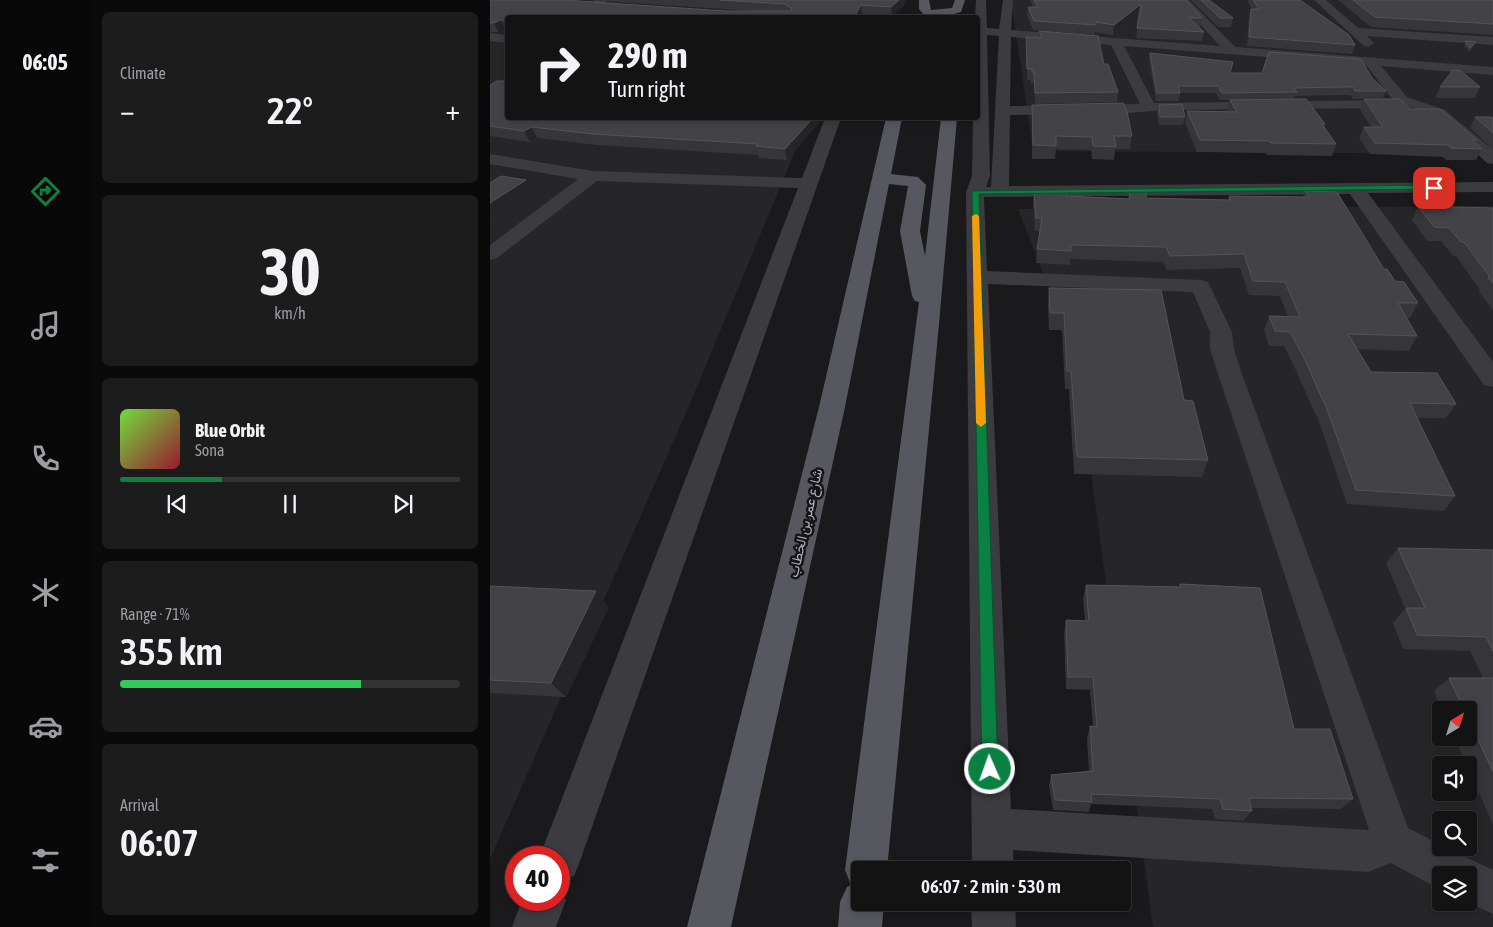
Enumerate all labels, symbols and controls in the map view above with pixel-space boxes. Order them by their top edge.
icon: right [525,35,590,100]
text: 290 m [608,35,687,75]
text: 06:05 [22,49,68,75]
text: Climate [120,64,166,82]
text: Turn right [608,76,685,102]
text: 22° [267,89,313,132]
text: − [120,94,135,126]
text: + [445,94,460,126]
pin [1413,167,1455,209]
icon: directions [28,174,63,209]
icon: arrive [1420,174,1448,202]
text: 30 [259,234,321,309]
text: km/h [274,304,306,322]
icon: music [28,308,63,343]
text: Blue Orbit [195,419,265,441]
icon: phone [28,441,63,476]
text: Sona [195,441,224,459]
street label: شارع عمر بن الخطاب [785,467,828,580]
icon: previous [163,490,191,518]
icon: pause [276,490,304,518]
icon: next [389,490,417,518]
icon: climate [28,575,63,610]
text: Range · 71% [120,605,190,623]
text: 355 km [120,630,223,673]
north arrow [1432,701,1478,746]
map controls [1432,701,1477,911]
icon: car [28,709,63,744]
position arrow [963,742,1015,794]
button: sound [1432,756,1477,801]
text: Arrival [120,796,159,814]
button: search [1432,811,1477,856]
text: 06:07 [120,821,199,864]
icon: filters [28,843,63,878]
speed limit sign: 40 [505,846,570,911]
button: layers [1432,866,1477,911]
text: 06:07 · 2 min · 530 m [921,875,1061,897]

